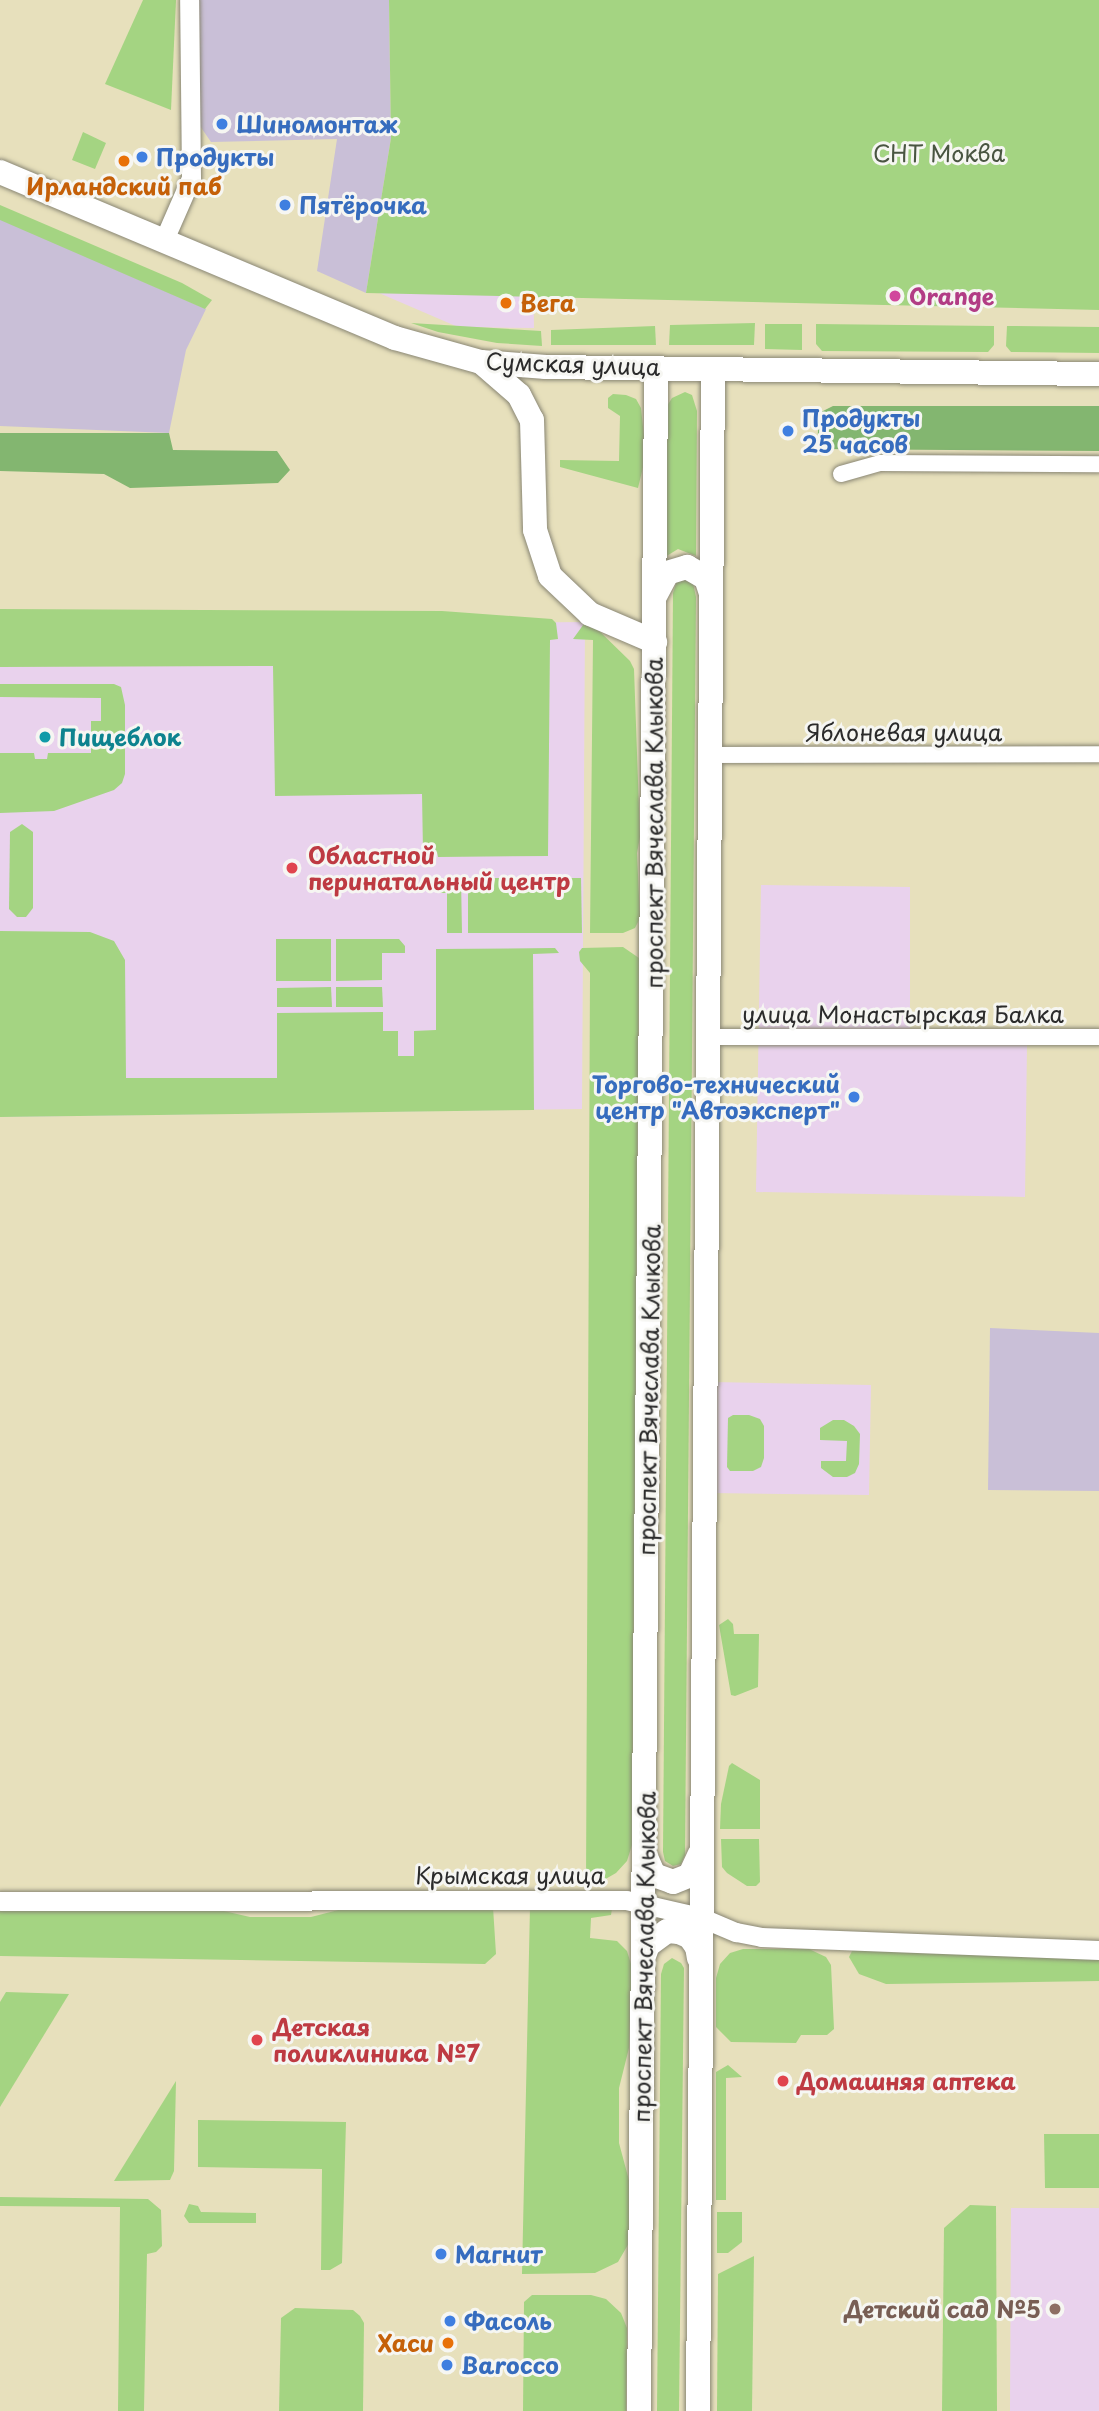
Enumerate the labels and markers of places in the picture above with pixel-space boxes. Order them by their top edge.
place label: Шиномонтаж [236,110,397,138]
marker: Шиномонтаж [214,116,230,132]
place label: Продукты [156,143,274,171]
marker: Продукты [134,149,150,165]
marker: Ирландский паб [116,153,132,169]
place label: Ирландский паб [26,172,222,200]
place label: Пятёрочка [299,191,427,219]
marker: Пятёрочка [277,197,293,213]
place label: Orange [909,282,994,310]
marker: Orange [887,288,903,304]
place label: Вега [520,289,575,317]
marker: Вега [498,295,514,311]
place label: Продукты 25 часов [802,404,920,458]
marker: Продукты 25 часов [780,423,796,439]
place label: Пищеблок [59,723,181,751]
marker: Пищеблок [37,729,53,745]
place label: Областной перинатальный центр [308,841,570,895]
marker: Областной перинатальный центр [282,858,302,878]
place label: Торгово-технический центр "Автоэксперт" [592,1070,840,1124]
marker: Торгово-технический центр "Автоэксперт" [846,1089,862,1105]
place label: Детская поликлиника №7 [273,2013,480,2067]
marker: Детская поликлиника №7 [247,2030,267,2050]
place label: Домашняя аптека [797,2067,1018,2095]
marker: Домашняя аптека [775,2073,791,2089]
place label: Магнит [455,2240,542,2268]
marker: Магнит [433,2246,449,2262]
place label: Детский сад №5 [843,2295,1041,2323]
marker: Детский сад №5 [1047,2301,1063,2317]
place label: Фасоль [464,2307,552,2335]
marker: Фасоль [442,2313,458,2329]
place label: Хаси [378,2329,434,2357]
marker: Хаси [440,2335,456,2351]
place label: Barocco [461,2351,559,2379]
marker: Barocco [439,2357,455,2373]

